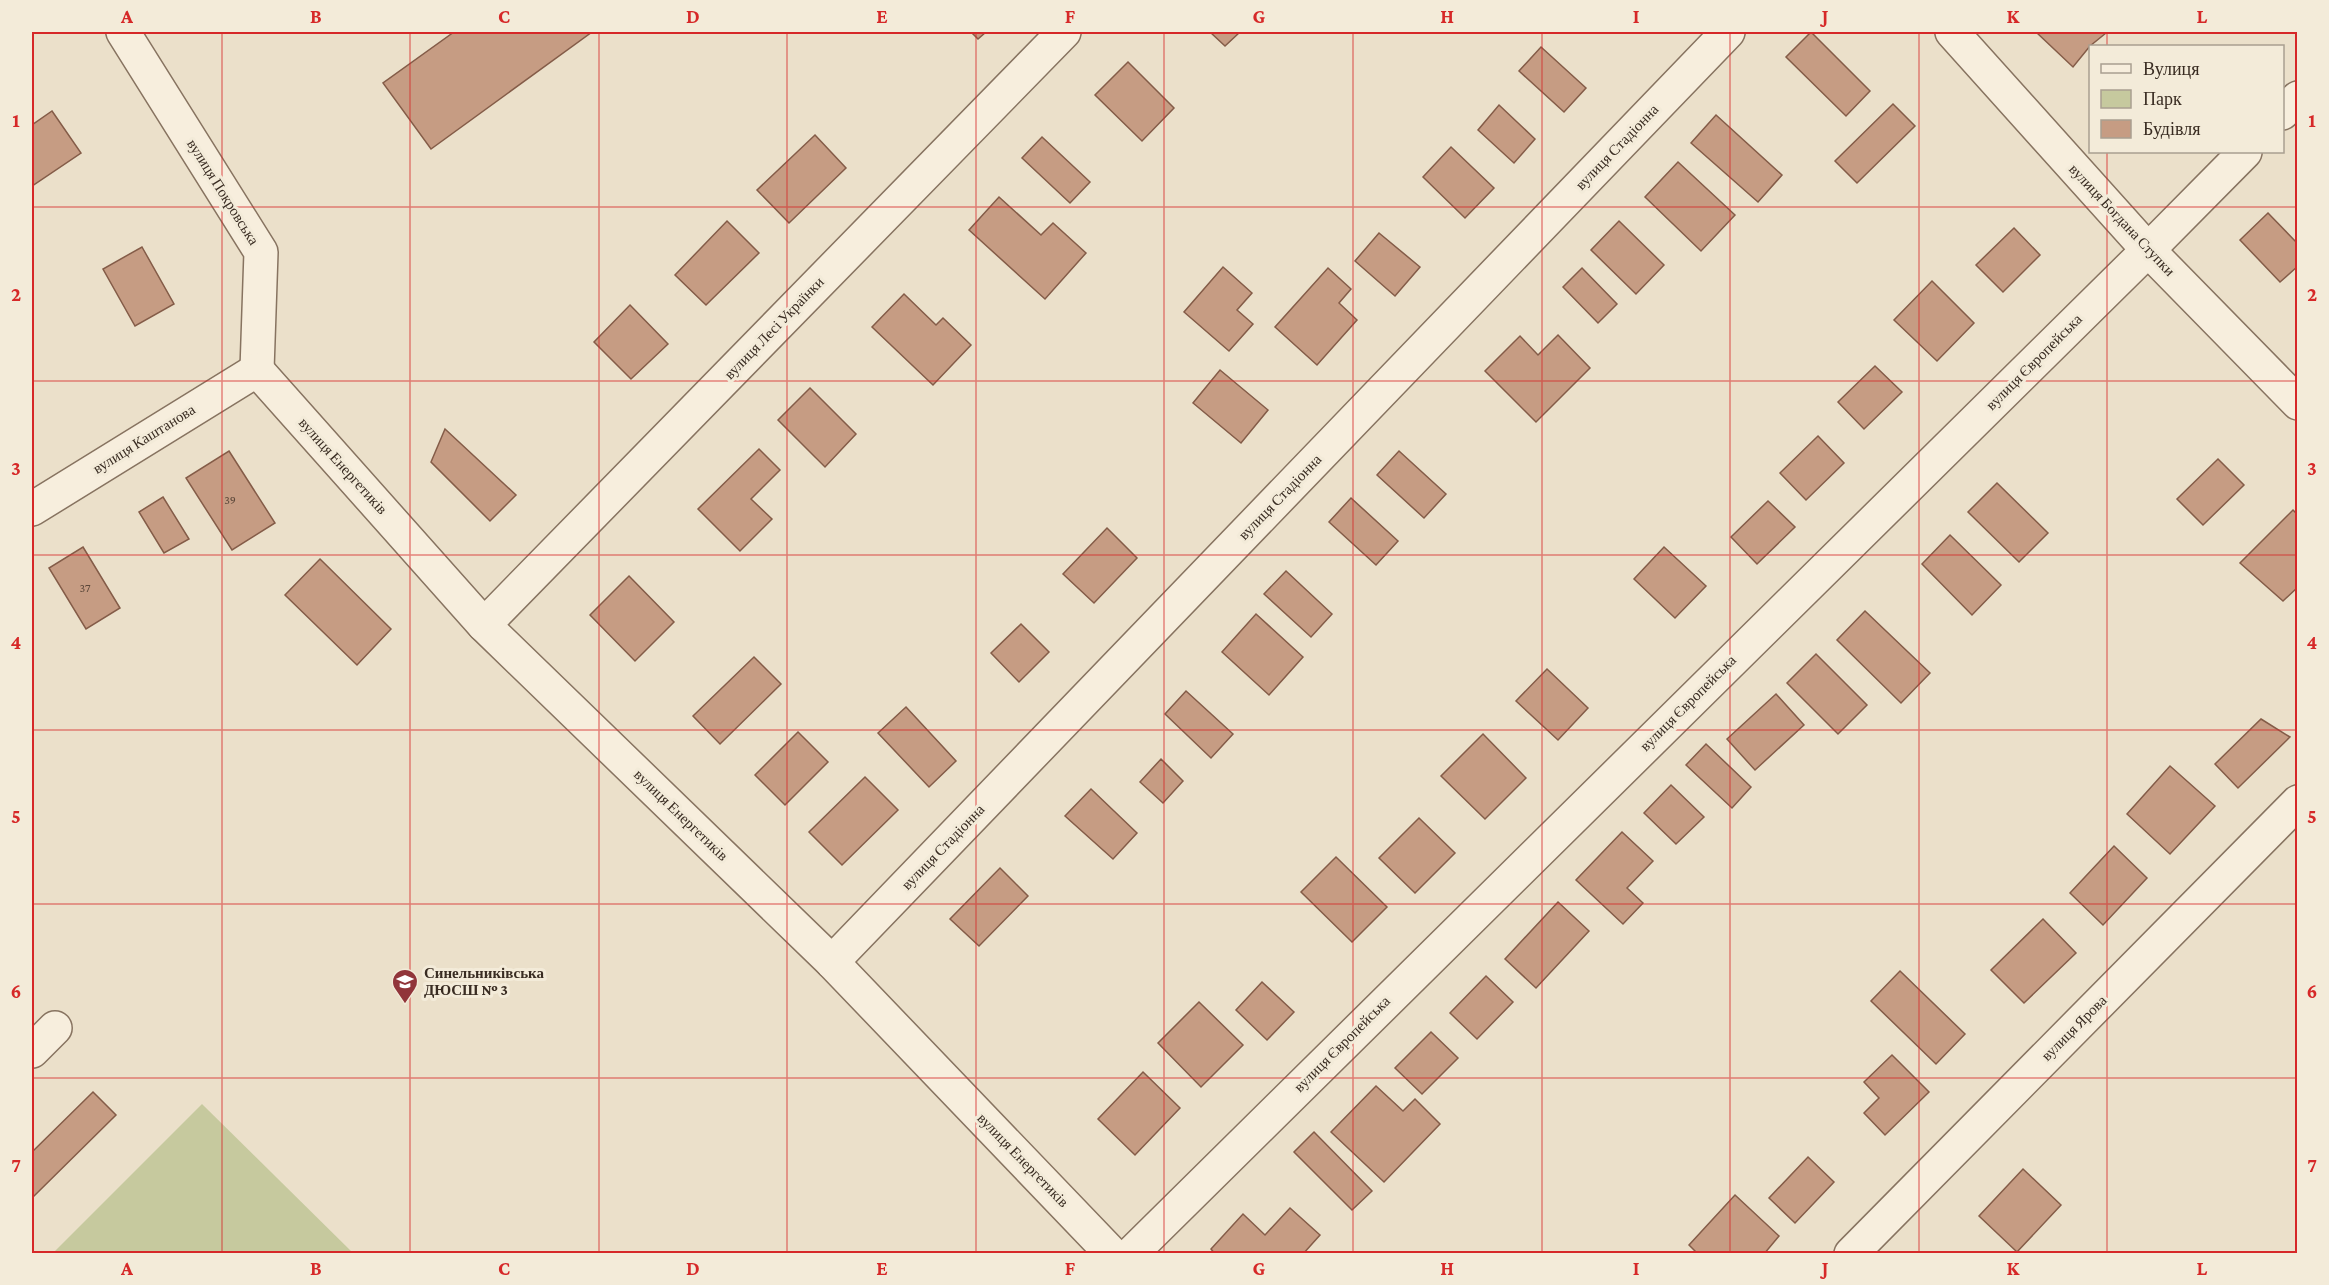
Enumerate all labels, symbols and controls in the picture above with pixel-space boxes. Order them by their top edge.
text: A [120,5,134,27]
text: B [310,5,322,27]
text: C [498,5,510,27]
text: D [686,5,700,27]
text: E [876,5,888,27]
text: F [1065,5,1076,27]
text: G [1253,5,1266,27]
text: H [1440,5,1454,27]
text: I [1633,5,1640,27]
text: J [1820,5,1829,27]
text: K [2007,5,2021,27]
text: L [2197,5,2208,27]
legend [2089,45,2284,153]
text: Вулиця [2143,59,2200,79]
text: Парк [2143,89,2182,109]
street label: вулиця Стадіонна [1572,101,1662,193]
text: 1 [12,109,20,131]
text: 1 [2308,109,2316,131]
text: Будівля [2143,119,2200,139]
street label: вулиця Покровська [184,136,262,248]
street label: вулиця Богдана Ступки [2066,161,2178,279]
street label: вулиця Лесі Українки [721,274,827,382]
text: 2 [11,283,21,305]
text: 2 [2307,283,2317,305]
street label: вулиця Європейська [1983,311,2085,413]
street label: вулиця Каштанова [90,401,198,477]
street label: вулиця Енергетиків [296,415,390,517]
street label: вулиця Стадіонна [1235,451,1325,543]
text: 3 [11,457,21,479]
text: 3 [2307,457,2317,479]
house number: 39 [224,493,236,507]
house number: 37 [79,581,91,595]
text: 4 [11,631,22,653]
text: 4 [2307,631,2318,653]
street label: вулиця Європейська [1637,652,1739,754]
street label: вулиця Енергетиків [631,766,731,864]
street label: вулиця Стадіонна [898,801,988,893]
text: 5 [11,805,21,827]
text: 5 [2307,805,2317,827]
place label: Синельниківська ДЮСШ № 3 [424,965,545,998]
school or university icon: Синельниківська ДЮСШ № 3 [390,967,420,1005]
text: 6 [11,980,21,1002]
text: 6 [2307,980,2317,1002]
street label: вулиця Ярова [2038,992,2110,1064]
street label: вулиця Європейська [1291,993,1393,1095]
street label: вулиця Енергетиків [974,1110,1072,1210]
text: 7 [11,1154,21,1176]
text: 7 [2307,1154,2317,1176]
text: A [120,1257,134,1279]
text: B [310,1257,322,1279]
text: C [498,1257,510,1279]
text: D [686,1257,700,1279]
text: E [876,1257,888,1279]
text: F [1065,1257,1076,1279]
text: G [1253,1257,1266,1279]
text: H [1440,1257,1454,1279]
text: I [1633,1257,1640,1279]
text: J [1820,1257,1829,1279]
text: K [2007,1257,2021,1279]
text: L [2197,1257,2208,1279]

